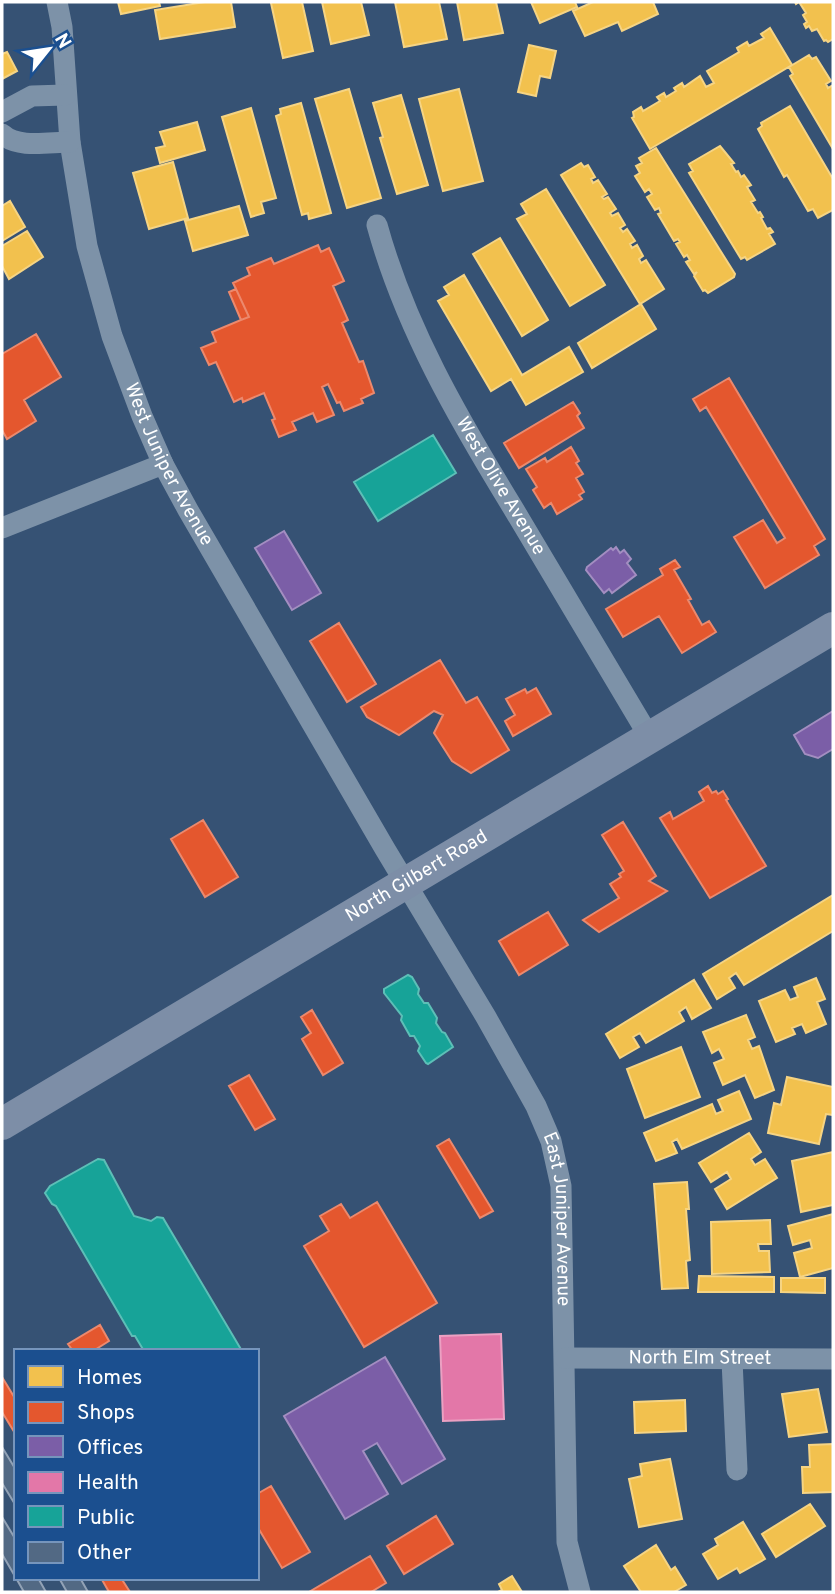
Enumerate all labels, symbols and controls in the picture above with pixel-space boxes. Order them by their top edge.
north arrow [14,14,84,84]
text: N [48,30,76,53]
street label: West Juniper Avenue [119,380,218,550]
street label: West Olive Avenue [450,413,551,560]
street label: North Gilbert Road [341,825,492,928]
street label: East Juniper Avenue [537,1129,575,1306]
street label: North Elm Street [628,1346,772,1371]
legend [14,1349,259,1580]
text: Homes [77,1365,142,1392]
text: Shops [77,1400,135,1427]
text: Offices [77,1435,143,1462]
text: Health [77,1470,139,1497]
text: Public [77,1505,135,1532]
text: Other [77,1540,132,1567]

